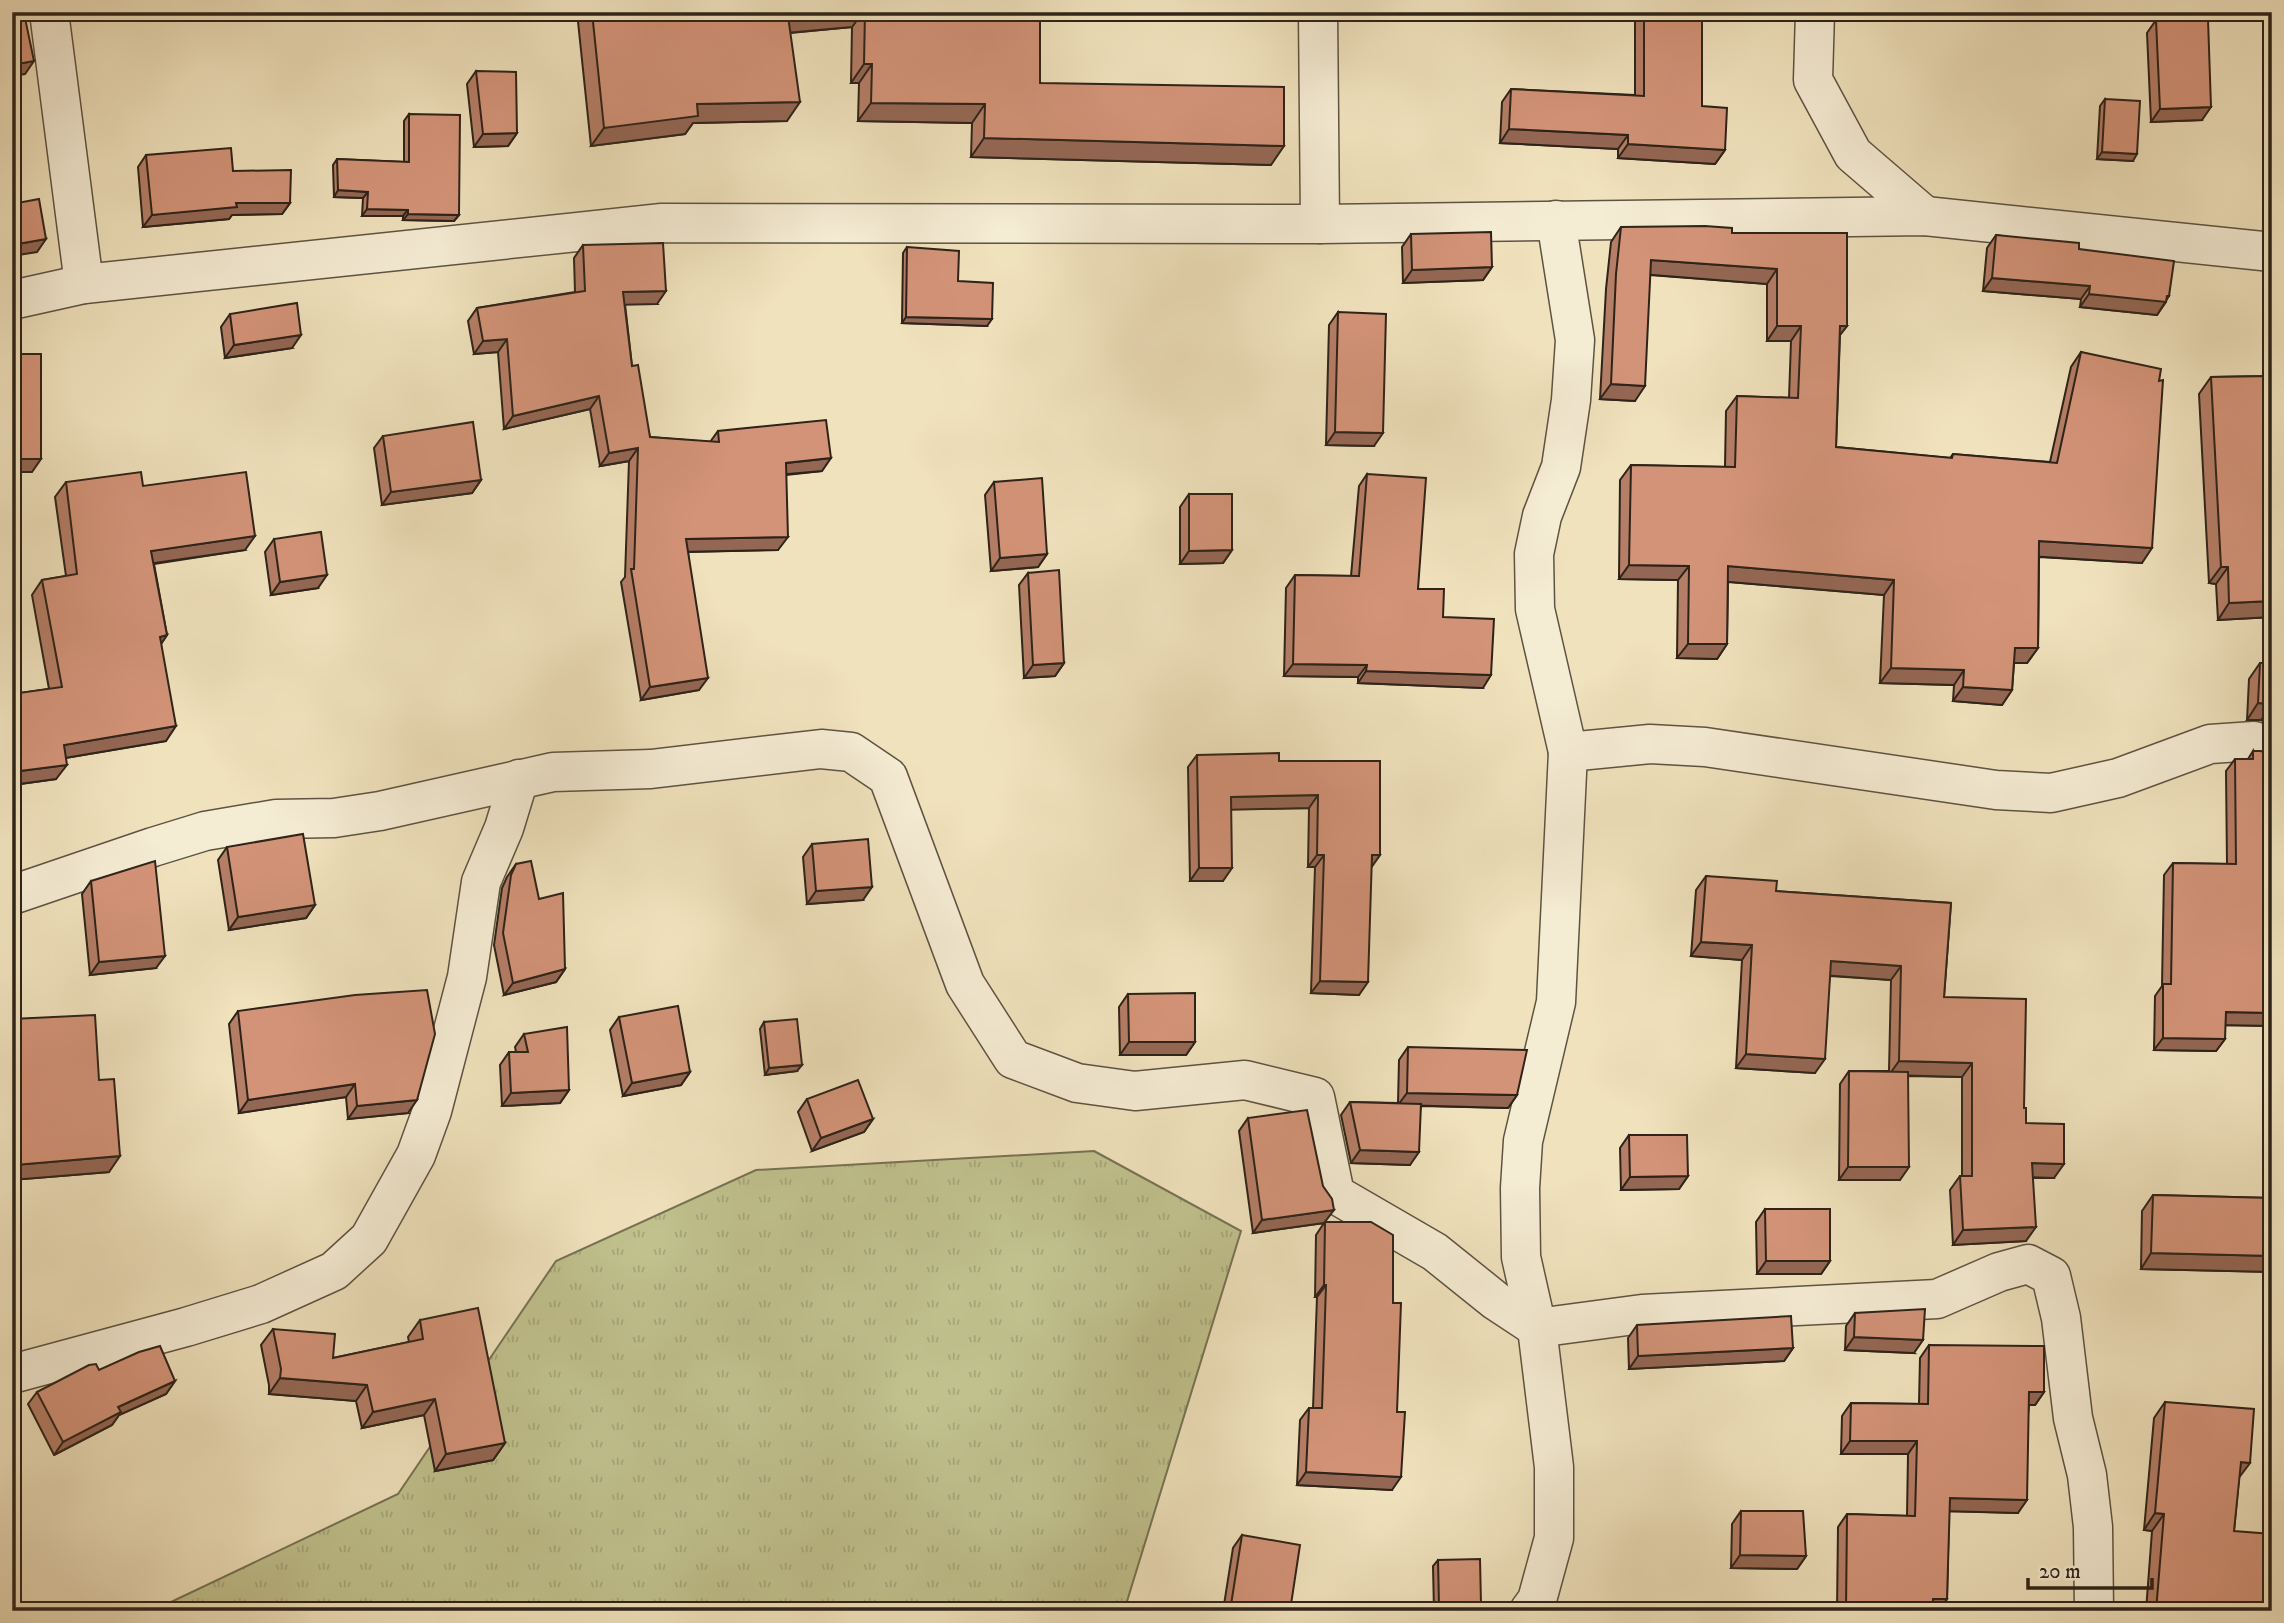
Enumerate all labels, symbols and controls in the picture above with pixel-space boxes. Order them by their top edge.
scale bar [2028,1546,2153,1590]
text: 20 m [2039,1559,2081,1585]

